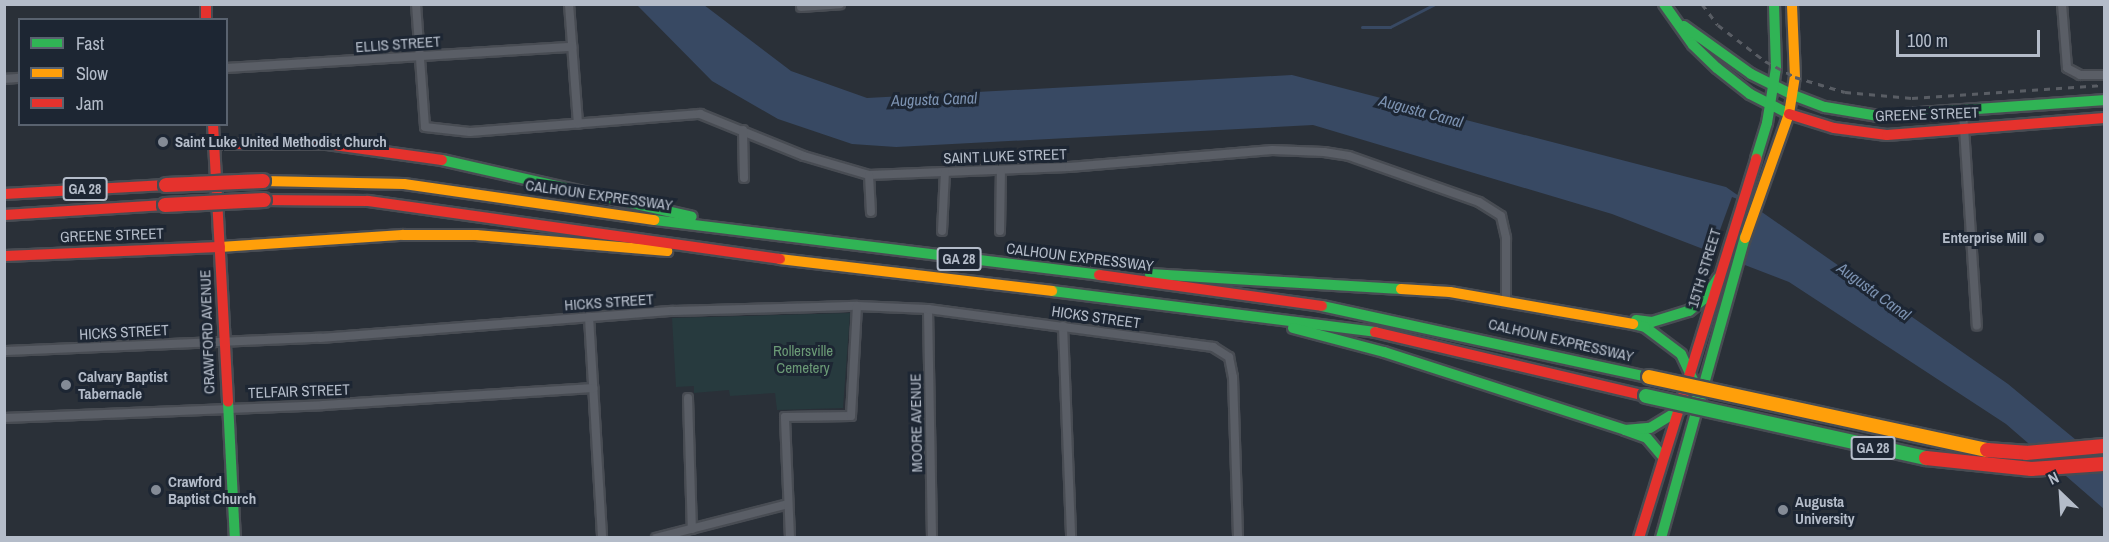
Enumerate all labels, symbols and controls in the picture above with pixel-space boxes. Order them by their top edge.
legend [18,18,228,126]
scale bar [1899,18,2043,56]
text: 100 m [1907,28,1948,53]
text: Fast [76,31,104,56]
street label: ELLIS STREET [355,32,441,56]
text: Slow [76,61,108,86]
water label: Augusta Canal [891,88,977,110]
text: Jam [76,91,104,116]
water label: Augusta Canal [1377,91,1465,131]
street label: GREENE STREET [1875,103,1979,125]
place label: Saint Luke United Methodist Church [175,133,387,151]
marker: Saint Luke United Methodist Church [156,135,170,149]
street label: SAINT LUKE STREET [943,145,1067,167]
street label: CALHOUN EXPRESSWAY [524,176,674,214]
road number: GA 28 [61,178,109,200]
street label: GREENE STREET [60,224,164,246]
street label: 15TH STREET [1683,226,1725,310]
place label: Enterprise Mill [1942,229,2027,247]
marker: Enterprise Mill [2032,231,2046,245]
street label: CALHOUN EXPRESSWAY [1005,239,1155,275]
road number: GA 28 [935,248,983,270]
water label: Augusta Canal [1834,258,1914,324]
street label: CRAWFORD AVENUE [196,269,218,395]
street label: HICKS STREET [564,290,654,314]
street label: HICKS STREET [1050,302,1142,332]
street label: CALHOUN EXPRESSWAY [1487,315,1635,365]
street label: HICKS STREET [79,321,169,343]
park label: Rollersville Cemetery [773,341,833,376]
place label: Calvary Baptist Tabernacle [78,367,168,402]
street label: MOORE AVENUE [906,373,926,473]
marker: Calvary Baptist Tabernacle [59,378,73,392]
street label: TELFAIR STREET [248,380,350,402]
road number: GA 28 [1849,437,1897,459]
north arrow [2031,464,2091,524]
text: N [2044,466,2062,490]
place label: Crawford Baptist Church [168,472,256,507]
marker: Crawford Baptist Church [149,483,163,497]
place label: Augusta University [1795,492,1854,527]
marker: Augusta University [1776,503,1790,517]

